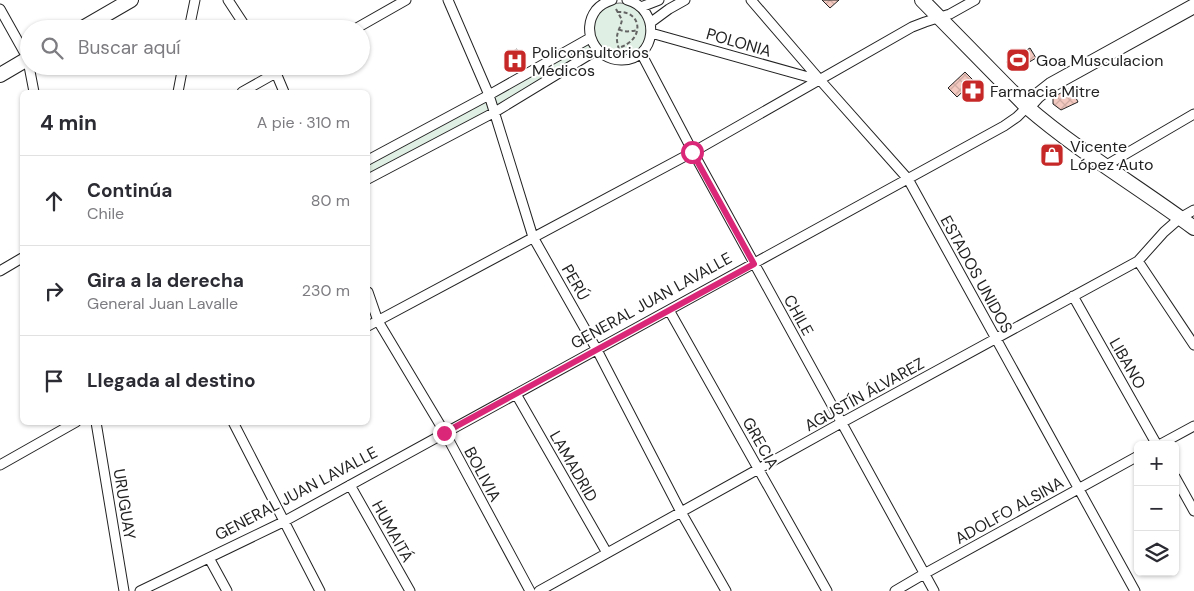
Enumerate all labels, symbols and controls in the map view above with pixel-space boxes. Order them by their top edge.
search box [20,20,370,75]
street label: POLONIA [704,23,774,62]
icon: search [38,34,66,62]
text: Buscar aquí [78,35,181,60]
place label: Policonsultorios Médicos [532,42,649,81]
sports icon: Goa Musculacion [1005,47,1031,73]
hospital icon: Policonsultorios Médicos [502,48,528,74]
place label: Goa Musculacion [1036,50,1164,71]
pharmacy icon: Farmacia Mitre [960,78,986,104]
place label: Farmacia Mitre [990,81,1100,102]
text: 4 min [40,109,97,137]
text: A pie · 310 m [257,112,350,133]
place label: Vicente López Auto [1070,136,1153,175]
route start [681,141,704,164]
shop icon: Vicente López Auto [1039,142,1065,168]
text: Continúa [87,178,172,203]
icon: ahead [40,187,68,215]
text: 80 m [311,190,350,211]
text: Chile [87,203,124,224]
street label: ESTADOS UNIDOS [936,212,1018,337]
street label: GENERAL JUAN LAVALLE [567,247,736,354]
street label: PERÚ [557,260,594,304]
text: Gira a la derecha [87,268,244,293]
icon: right [40,277,68,305]
text: 230 m [302,280,350,301]
street label: CHILE [779,291,818,339]
text: General Juan Lavalle [87,293,238,314]
street label: LIBANO [1105,334,1151,393]
street label: AGUSTÍN ÁLVAREZ [801,353,928,436]
icon: arrive [40,367,68,395]
text: Llegada al destino [87,368,256,393]
street label: GRECIA [738,413,784,473]
route end [433,422,456,445]
street label: LAMADRID [545,427,602,505]
map controls [1134,441,1179,576]
button: + [1134,441,1179,486]
street label: GENERAL JUAN LAVALLE [211,442,381,545]
street label: BOLIVIA [459,443,506,506]
street label: URUGUAY [109,467,140,541]
street label: ADOLFO ALSINA [951,472,1068,549]
button: − [1134,486,1179,531]
street label: HUMAITÁ [367,497,418,566]
button: layers [1134,531,1179,576]

